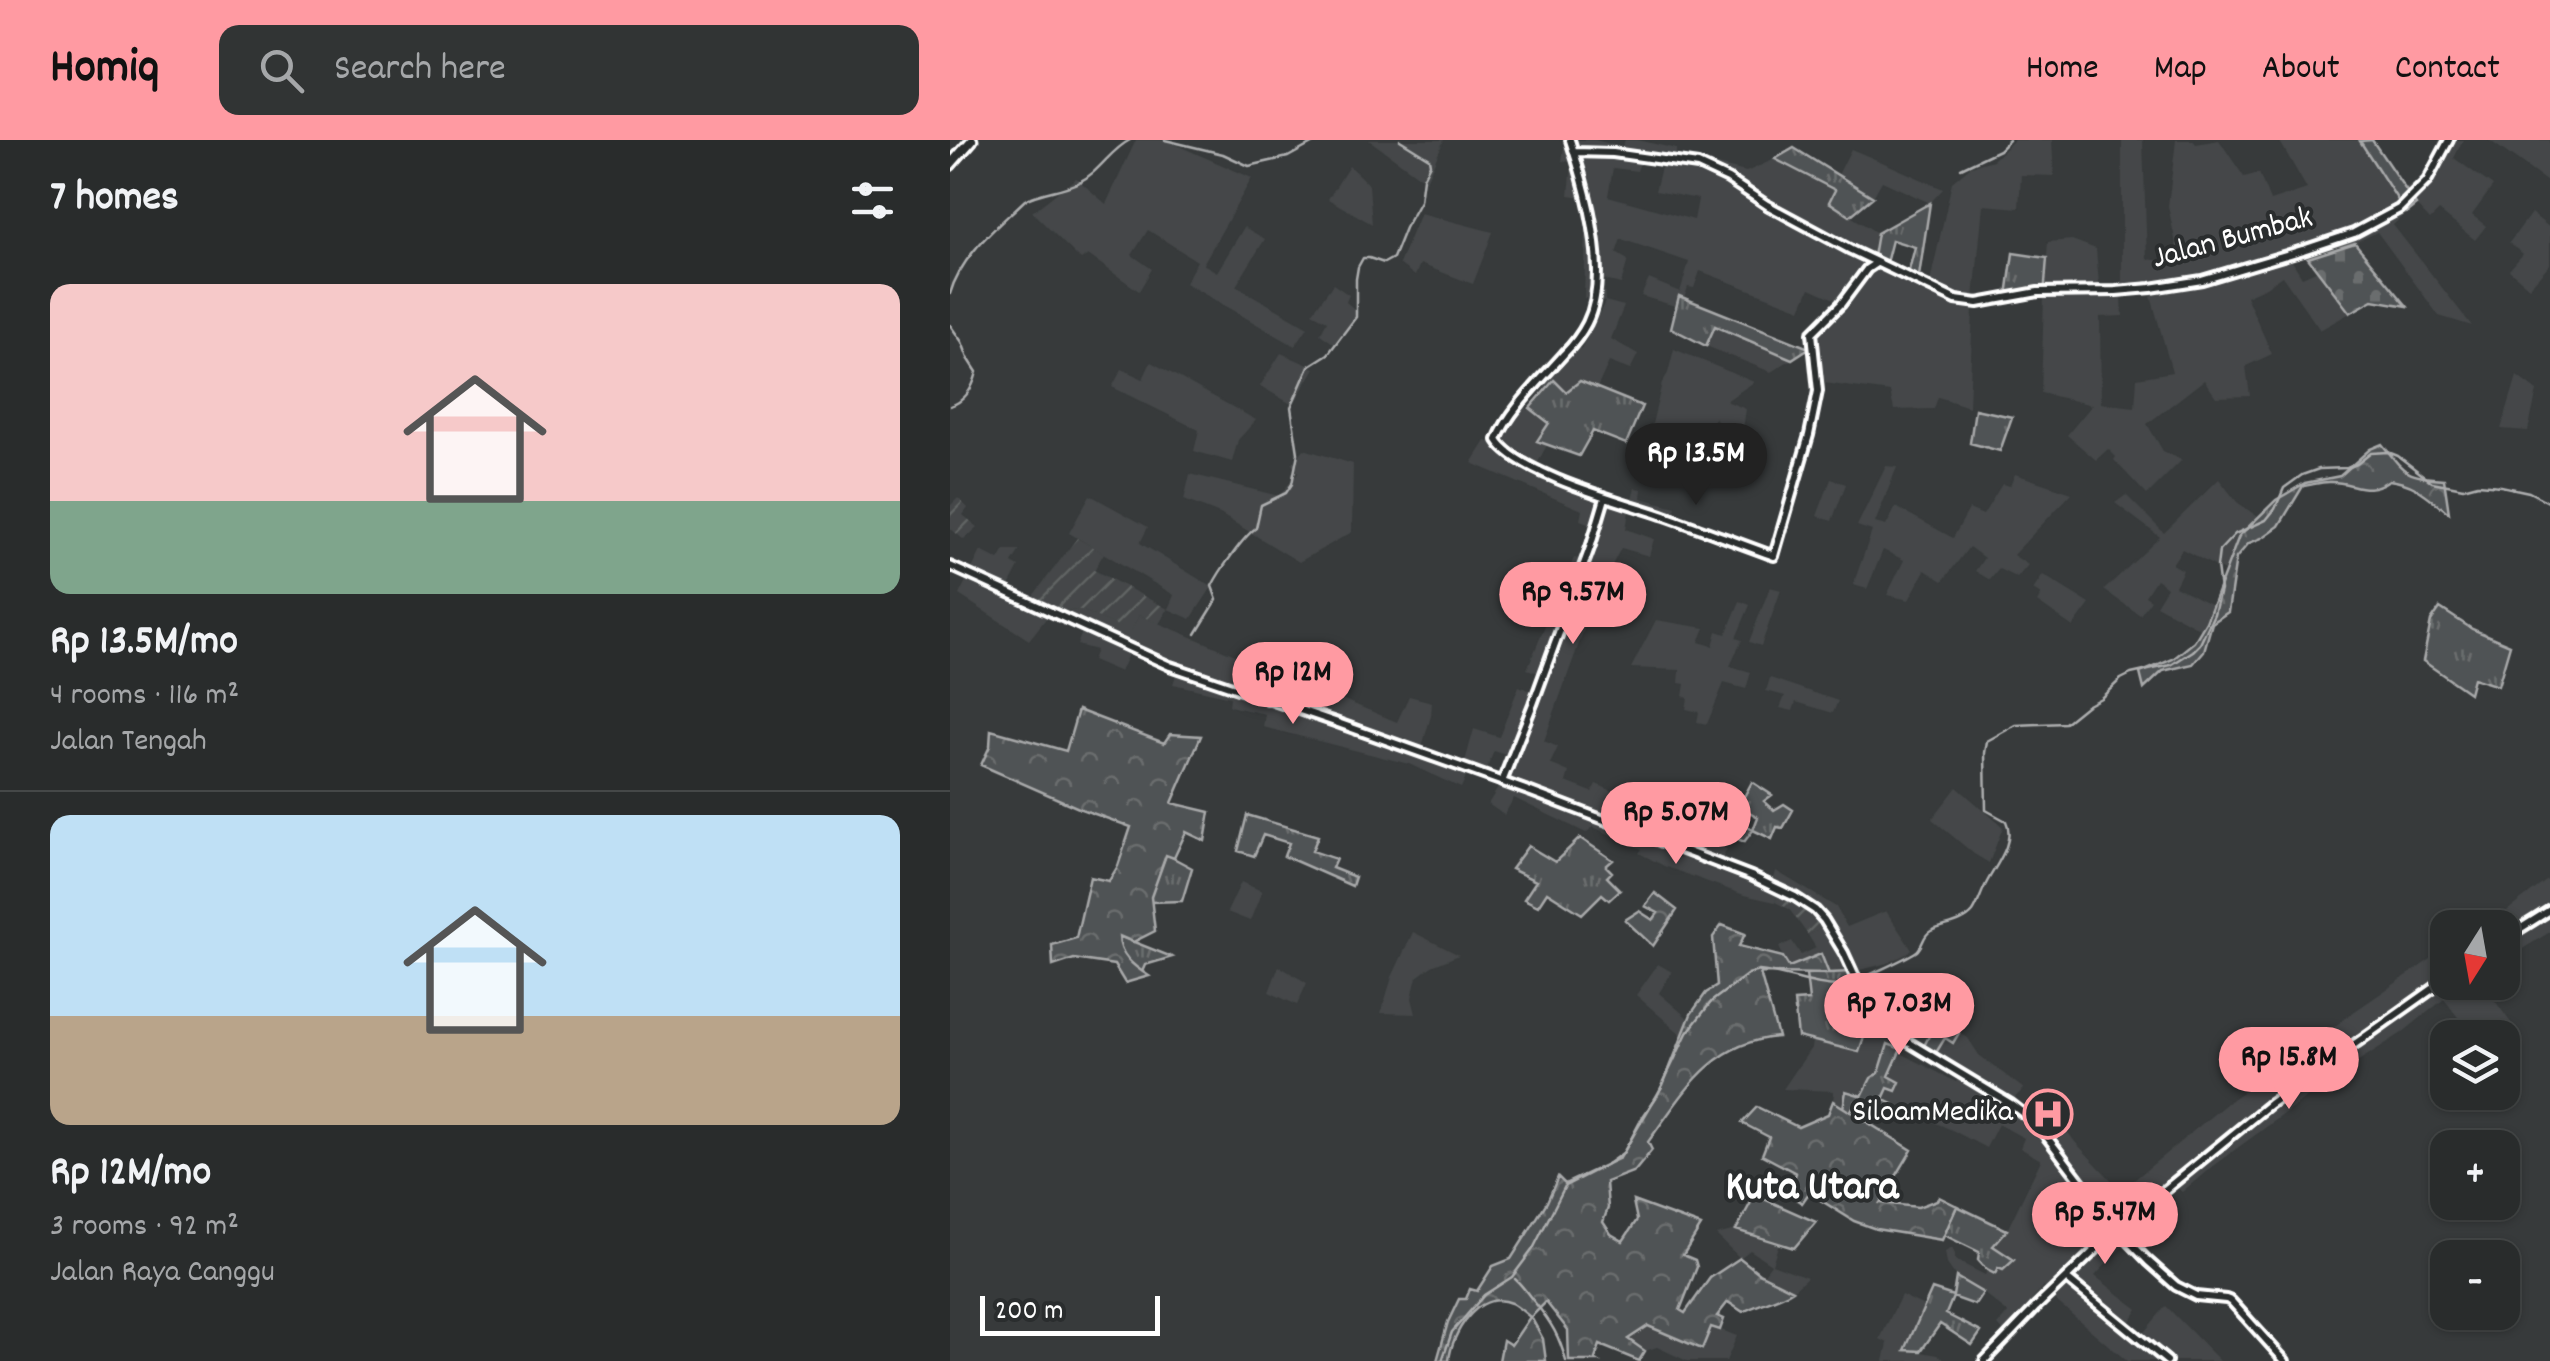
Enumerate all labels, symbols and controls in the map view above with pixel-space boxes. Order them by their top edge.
search box [219,25,919,115]
text: Homiq [50,36,159,105]
icon: search [254,43,309,98]
text: Search here [334,43,506,98]
text: Home [2026,45,2099,95]
text: Map [2154,45,2207,95]
text: About [2262,45,2340,95]
text: Contact [2395,45,2500,95]
text: 7 homes [50,170,179,230]
icon: filters [845,173,900,228]
street label: Jalan Bumbak [2148,197,2318,283]
icon: home [385,349,565,529]
pin: Rp 13.5M [1593,423,1799,508]
text: Rp 13.5M [1647,432,1745,478]
pin: Rp 9.57M [1470,562,1676,647]
text: Rp 9.57M [1521,571,1625,617]
text: Rp 13.5M/mo [50,614,238,674]
pin: Rp 12M [1212,642,1374,727]
text: Rp 12M [1254,651,1332,697]
text: 4 rooms · 116 m² [50,674,239,720]
text: Jalan Tengah [50,720,207,766]
pin: Rp 5.07M [1573,782,1779,867]
text: Rp 5.07M [1623,791,1729,837]
icon: home [385,880,565,1060]
north arrow [2430,910,2520,1000]
map controls [2430,910,2520,1330]
pin: Rp 7.03M [1796,973,2002,1058]
text: Rp 7.03M [1846,982,1952,1028]
button: layers [2430,1020,2520,1110]
pin: Rp 15.8M [2186,1027,2392,1112]
text: Rp 15.8M [2241,1036,2337,1082]
hospital icon: SiloamMedika [2022,1088,2074,1140]
place label: SiloamMedika [1852,1091,2014,1137]
button: + [2430,1130,2520,1220]
text: Rp 12M/mo [50,1145,211,1205]
district label: Kuta Utara [1725,1160,1900,1220]
pin: Rp 5.47M [2002,1182,2208,1267]
text: Rp 5.47M [2054,1191,2156,1237]
text: 3 rooms · 92 m² [50,1205,239,1251]
button: − [2430,1240,2520,1330]
text: Jalan Raya Canggu [50,1251,275,1297]
scale bar [980,1291,1160,1336]
text: 200 m [995,1293,1063,1333]

